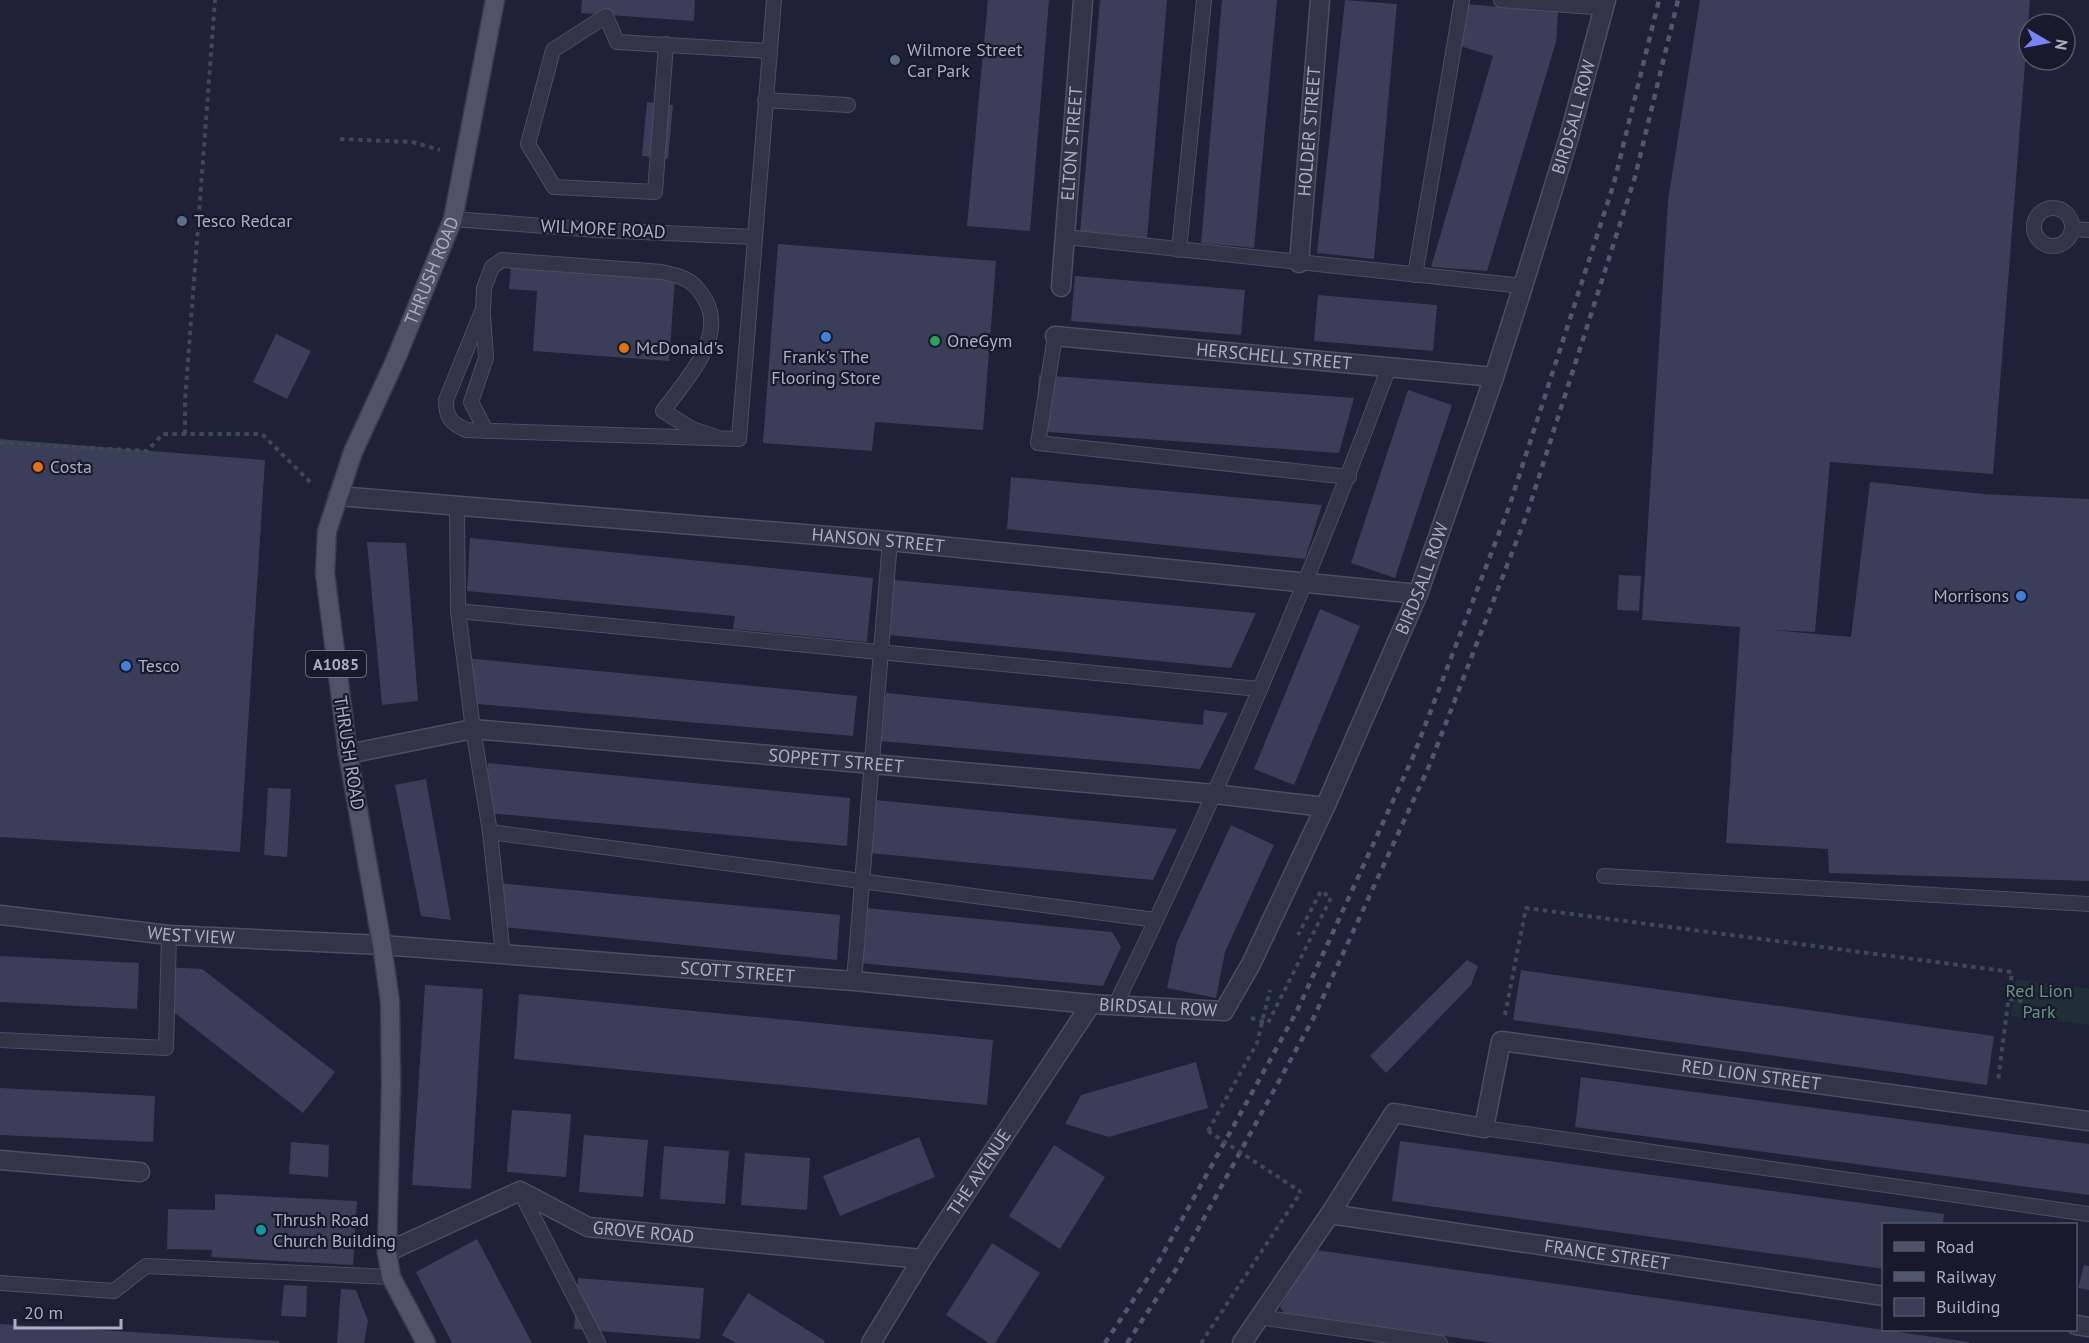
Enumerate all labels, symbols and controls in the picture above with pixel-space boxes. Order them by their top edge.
north arrow [2017,12,2077,72]
place label: Wilmore Street Car Park [907,38,1022,82]
text: N [2051,38,2073,52]
marker: Wilmore Street Car Park [888,53,902,67]
street label: BIRDSALL ROW [1546,57,1600,177]
street label: HOLDER STREET [1292,66,1326,197]
street label: ELTON STREET [1056,85,1087,201]
place label: Tesco Redcar [194,209,292,232]
street label: THRUSH ROAD [399,213,464,328]
marker: Tesco Redcar [175,214,189,228]
street label: WILMORE ROAD [540,214,666,243]
place label: OneGym [947,329,1012,352]
marker: Frank's The Flooring Store [819,330,833,344]
marker: OneGym [928,334,942,348]
place label: McDonald's [636,336,724,359]
street label: HERSCHELL STREET [1195,337,1353,375]
marker: McDonald's [617,341,631,355]
place label: Frank's The Flooring Store [771,345,881,389]
place label: Costa [50,455,92,478]
marker: Costa [31,460,45,474]
street label: BIRDSALL ROW [1390,519,1453,638]
street label: HANSON STREET [811,523,946,557]
place label: Morrisons [1933,584,2009,607]
marker: Morrisons [2014,589,2028,603]
road number: A1085 [306,651,366,677]
place label: Tesco [138,654,180,677]
marker: Tesco [119,659,133,673]
street label: THRUSH ROAD [329,694,370,812]
street label: SOPPETT STREET [768,743,905,778]
street label: WEST VIEW [146,920,235,949]
street label: SCOTT STREET [679,956,796,987]
park label: Red Lion Park [2005,979,2073,1023]
street label: BIRDSALL ROW [1099,992,1218,1022]
street label: RED LION STREET [1680,1054,1822,1095]
street label: THE AVENUE [942,1125,1016,1220]
place label: Thrush Road Church Building [273,1208,396,1252]
street label: GROVE ROAD [592,1216,695,1248]
marker: Thrush Road Church Building [254,1223,268,1237]
legend [1882,1223,2077,1331]
street label: FRANCE STREET [1543,1234,1671,1275]
text: Road [1936,1235,1974,1258]
text: Railway [1936,1265,1997,1288]
scale bar [15,1292,122,1330]
text: Building [1936,1295,2000,1318]
text: 20 m [24,1301,63,1324]

